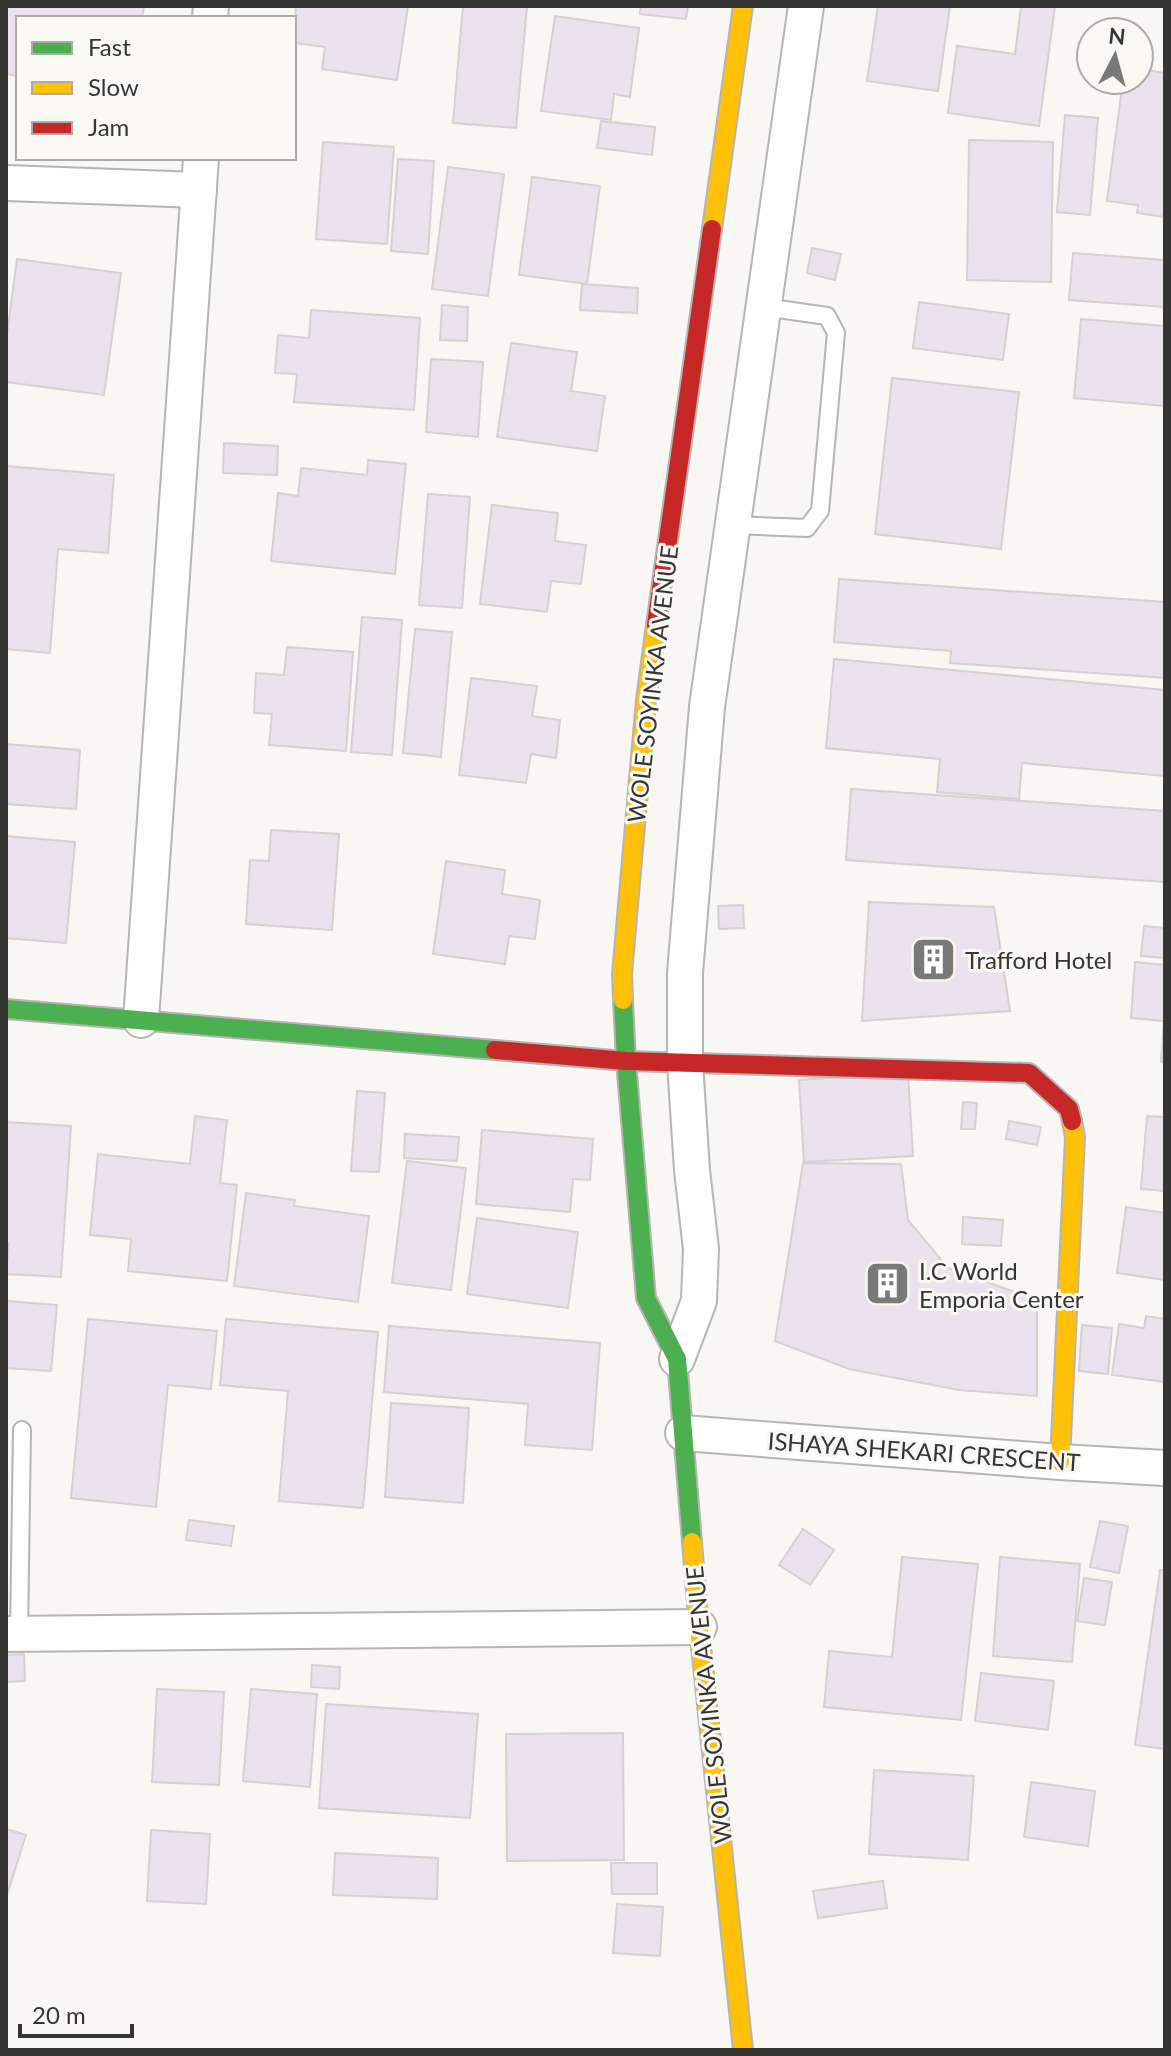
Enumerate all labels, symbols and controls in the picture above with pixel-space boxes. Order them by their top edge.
legend [16,16,296,160]
north arrow [1075,16,1155,96]
text: N [1107,21,1127,50]
text: Fast [88,32,131,61]
text: Slow [88,72,139,101]
text: Jam [88,112,129,141]
street label: WOLE SOYINKA AVENUE [621,544,683,824]
building icon: Trafford Hotel [910,935,958,983]
place label: Trafford Hotel [965,945,1112,974]
place label: I.C World Emporia Center [919,1256,1084,1313]
building icon: I.C World Emporia Center [864,1260,912,1308]
street label: ISHAYA SHEKARI CRESCENT [767,1426,1081,1476]
street label: WOLE SOYINKA AVENUE [679,1565,737,1845]
scale bar [20,1988,132,2038]
text: 20 m [32,2000,86,2029]

